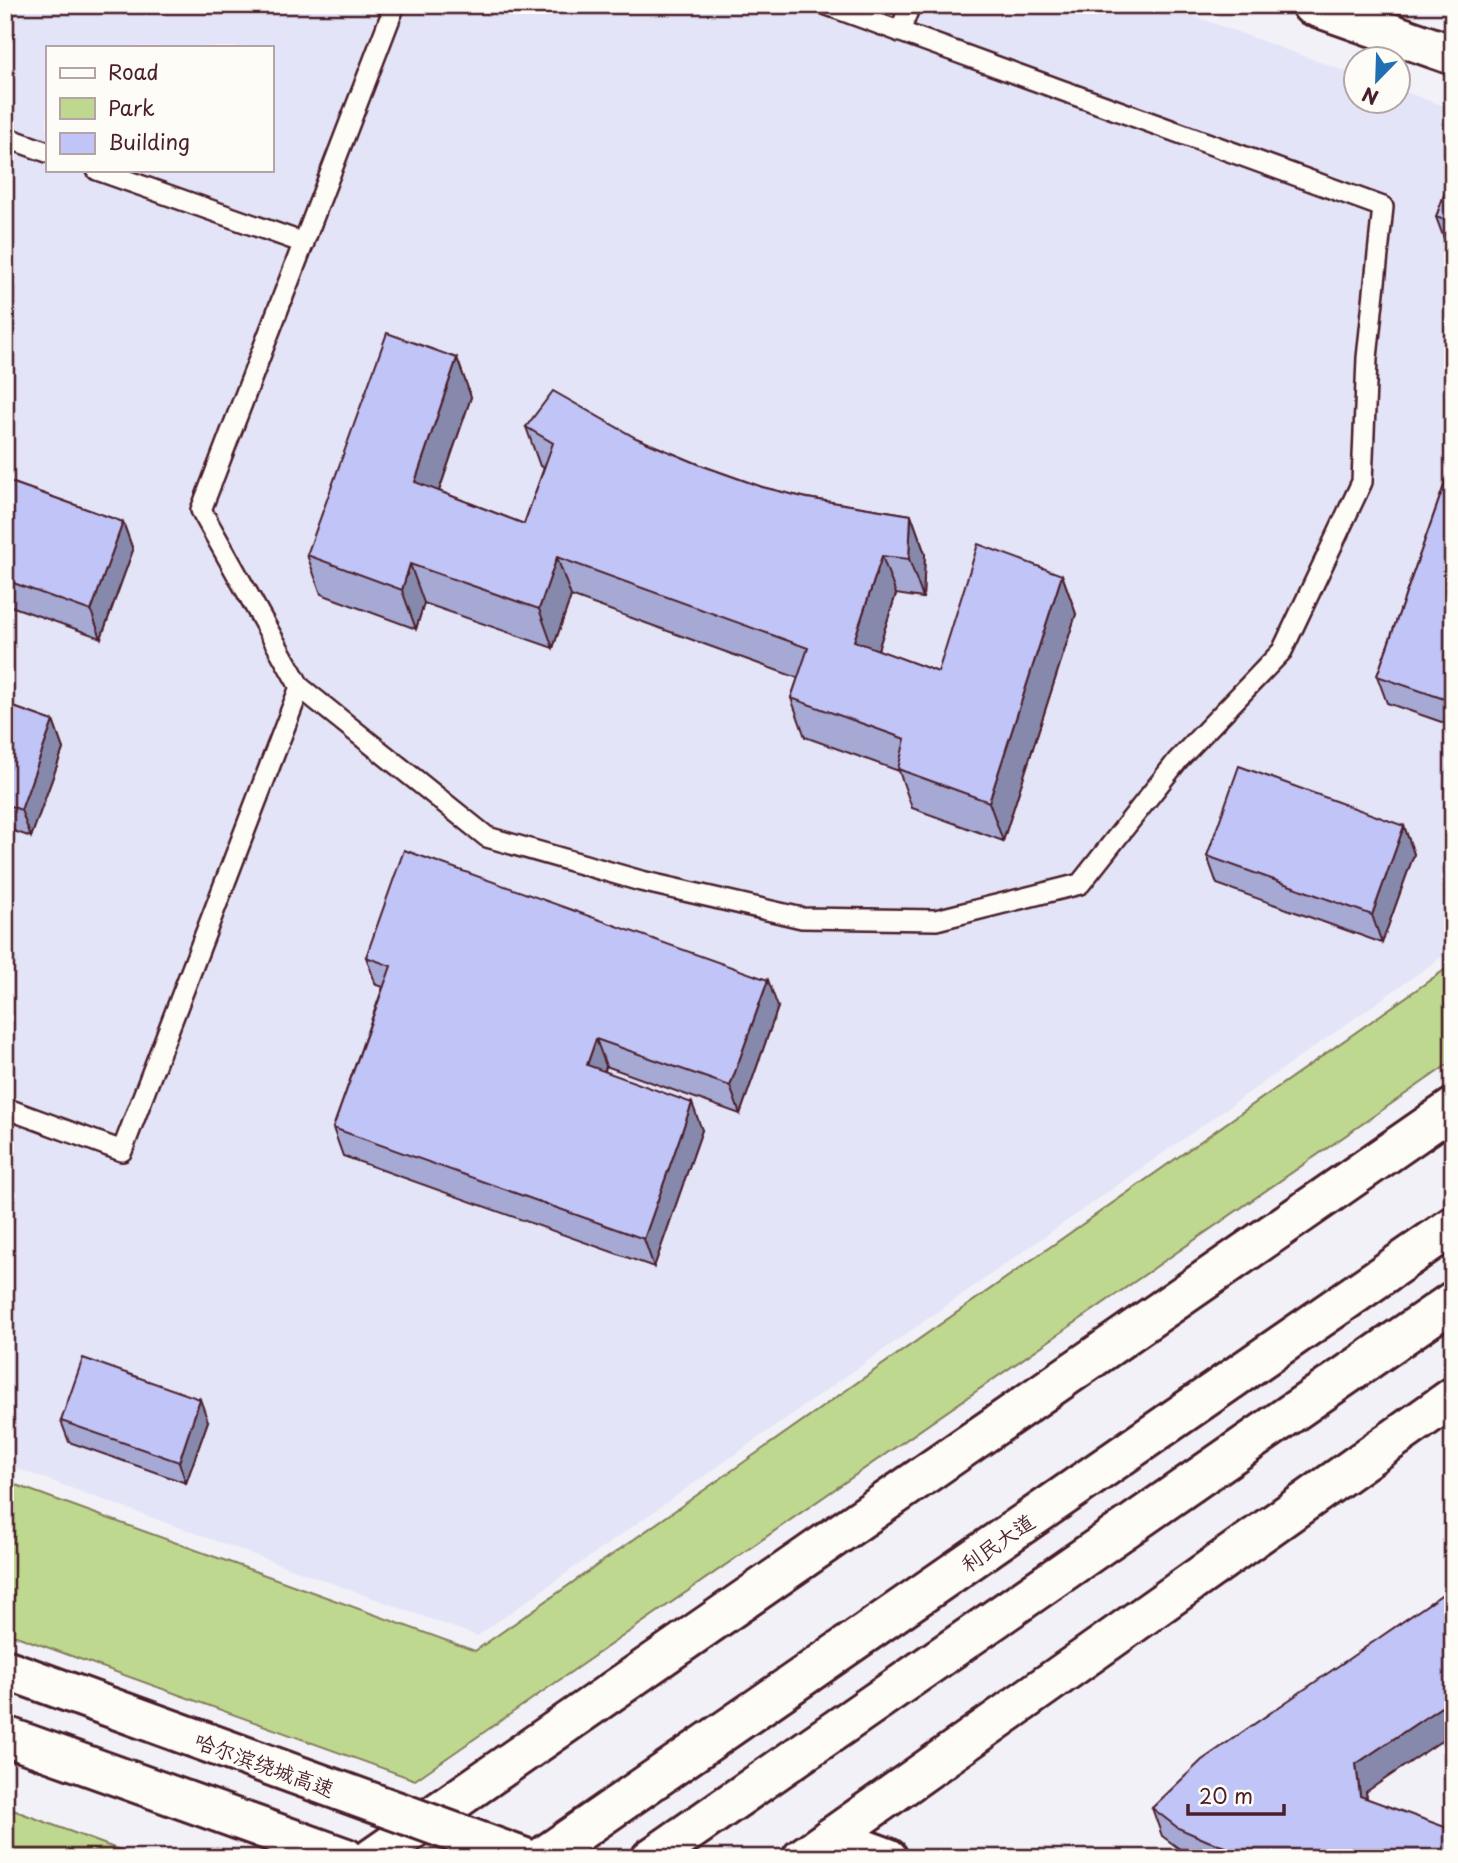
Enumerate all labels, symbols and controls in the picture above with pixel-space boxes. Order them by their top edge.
legend [46,46,273,172]
north arrow [1342,46,1412,116]
text: Road [108,55,159,87]
text: N [1358,81,1382,112]
text: Park [108,91,155,123]
text: Building [108,125,190,157]
street label: 利民大道 [953,1505,1041,1579]
street label: 哈尔滨绕城高速 [190,1724,340,1804]
scale bar [1188,1772,1285,1816]
text: 20 m [1199,1779,1253,1811]

